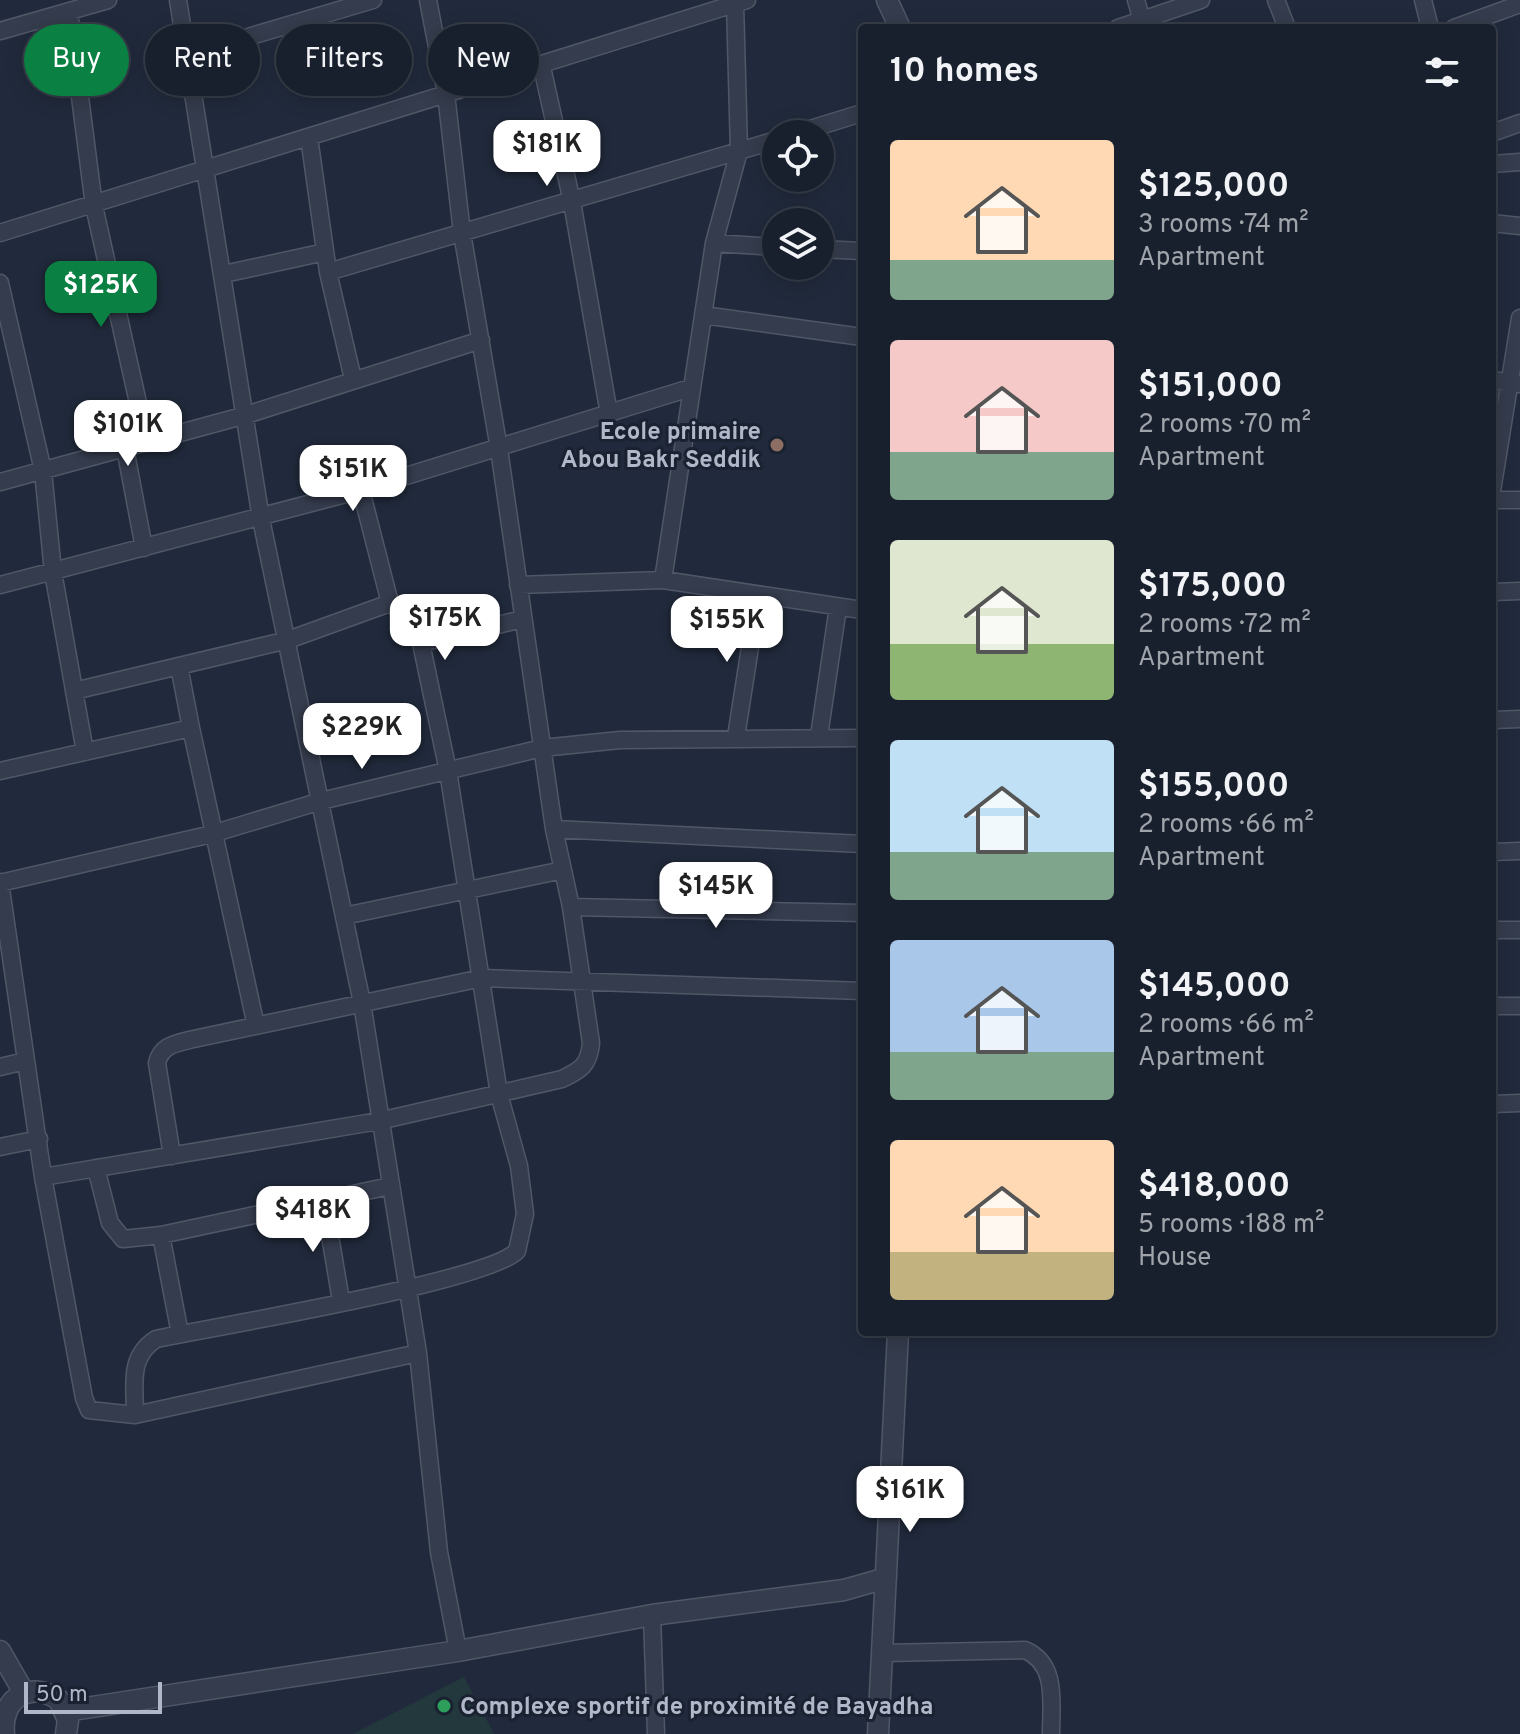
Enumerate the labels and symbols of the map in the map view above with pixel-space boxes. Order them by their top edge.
pin: $181K [491,120,603,188]
pin: $125K [45,261,157,329]
pin: $101K [72,400,184,468]
place label: Ecole primaire Abou Bakr Seddik [560,418,761,476]
marker: Ecole primaire Abou Bakr Seddik [768,436,786,454]
pin: $151K [297,445,409,513]
pin: $175K [389,594,501,662]
pin: $155K [671,596,783,664]
pin: $229K [306,703,418,771]
pin: $145K [660,862,772,930]
pin: $418K [257,1186,369,1254]
pin: $161K [854,1466,966,1534]
scale bar [24,1678,162,1714]
place label: Complexe sportif de proximité de Bayadha [460,1693,933,1723]
marker: Complexe sportif de proximité de Bayadha [435,1697,453,1715]

